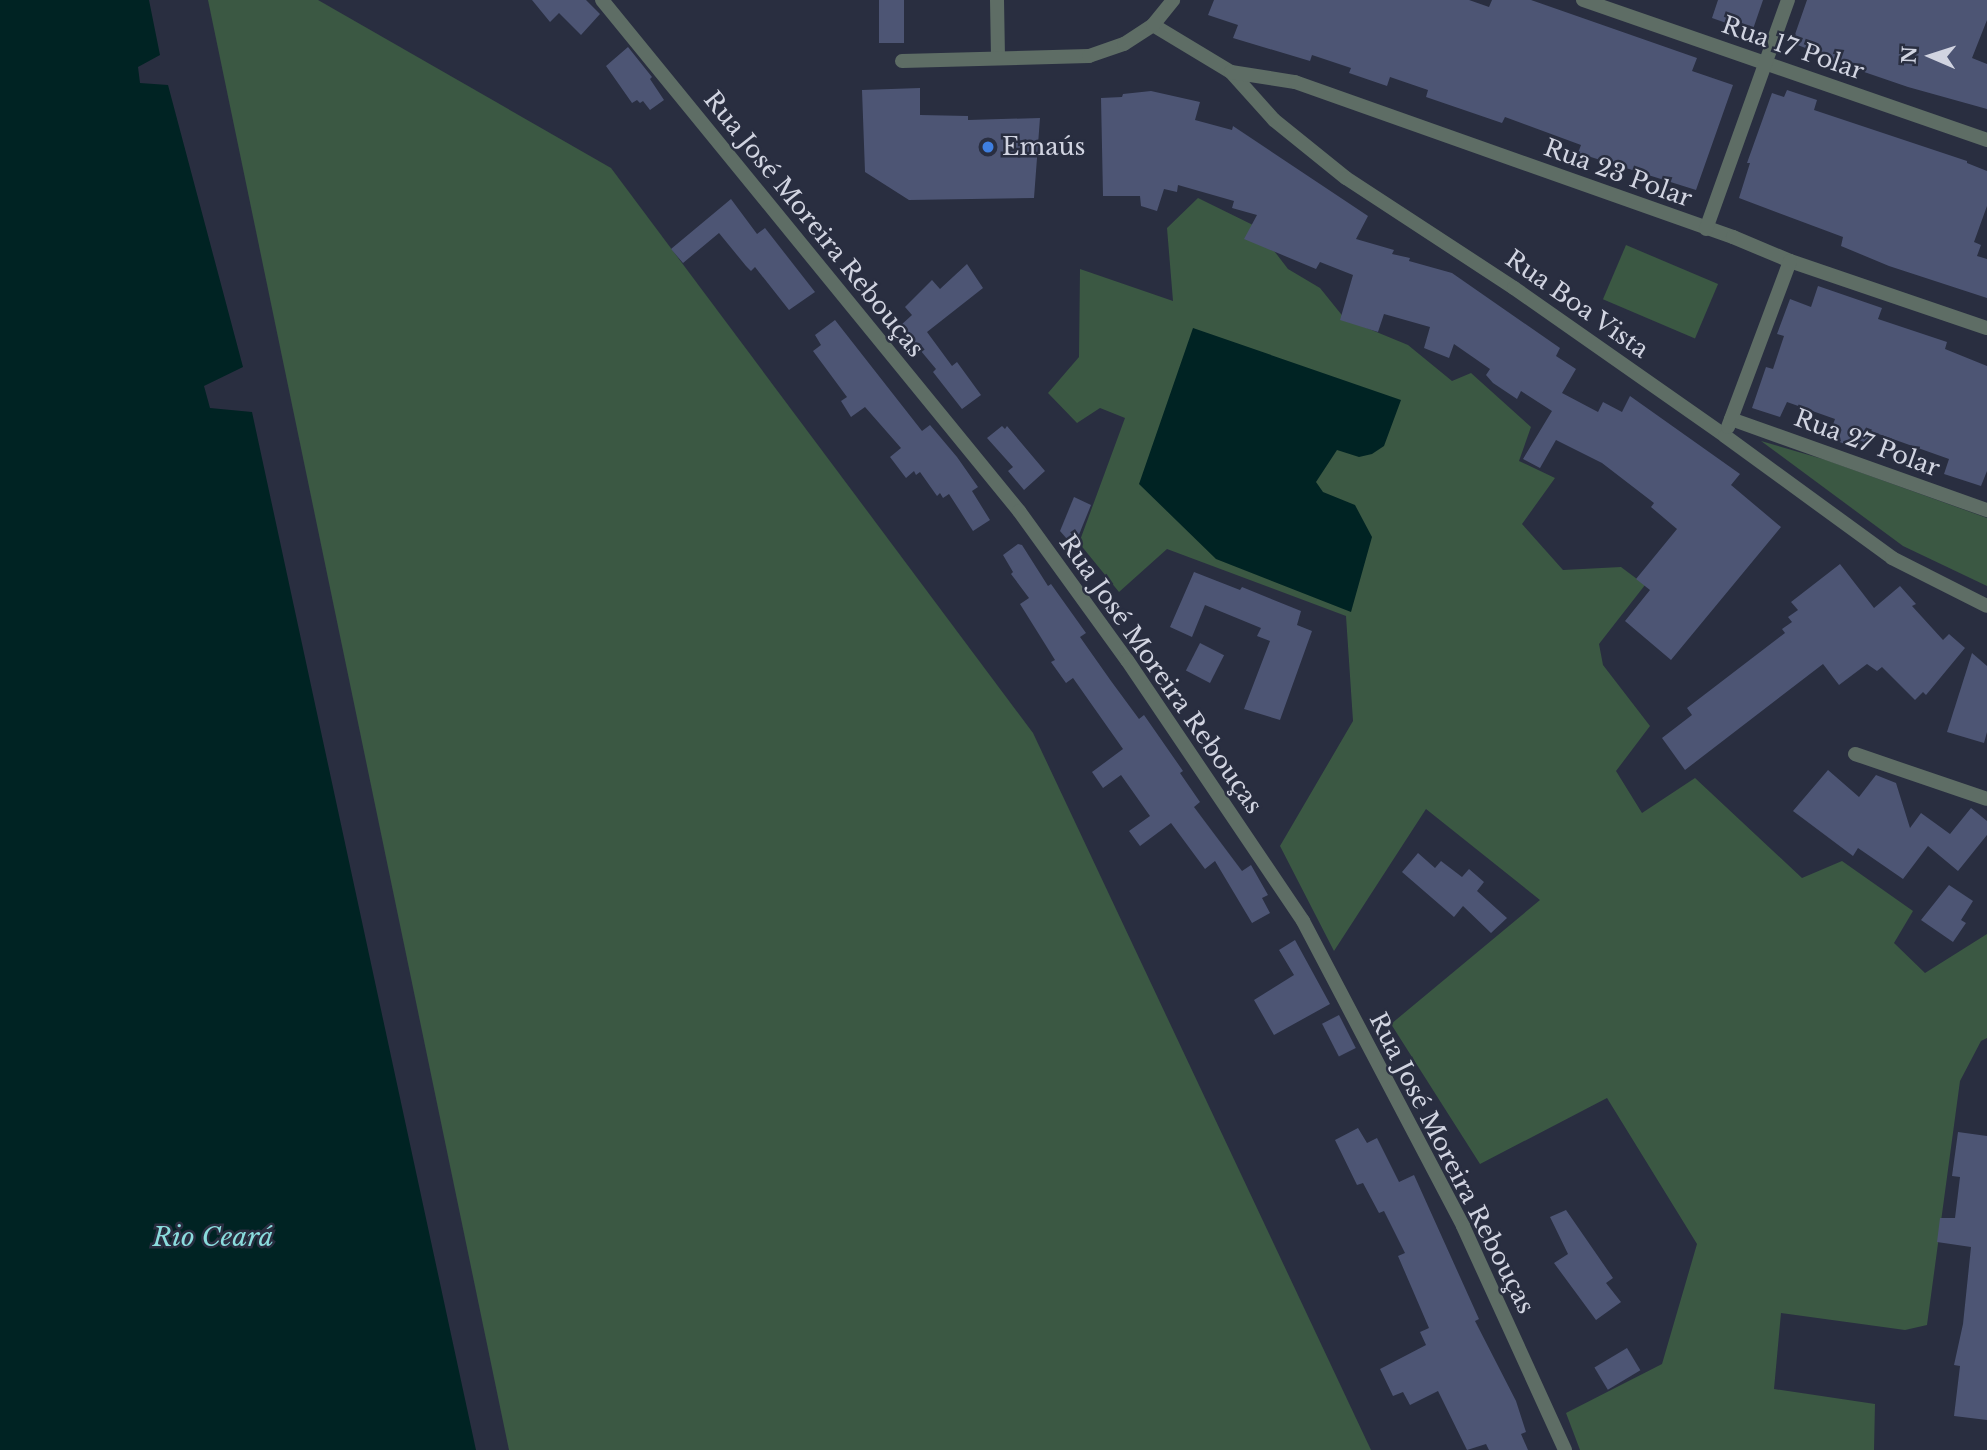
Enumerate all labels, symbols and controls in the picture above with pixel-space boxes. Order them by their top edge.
street label: Rua 17 Polar [1718,10,1868,86]
north arrow [1896,21,1966,91]
text: N [1898,45,1921,64]
street label: Rua José Moreira Rebouças [698,85,930,363]
place label: Emaús [1002,133,1085,161]
street label: Rua 23 Polar [1540,133,1696,213]
marker: Emaús [980,139,996,155]
street label: Rua Boa Vista [1499,244,1655,364]
street label: Rua 27 Polar [1790,403,1944,483]
street label: Rua José Moreira Rebouças [1053,529,1269,819]
street label: Rua José Moreira Rebouças [1363,1008,1541,1318]
water label: Rio Ceará [152,1222,274,1254]

